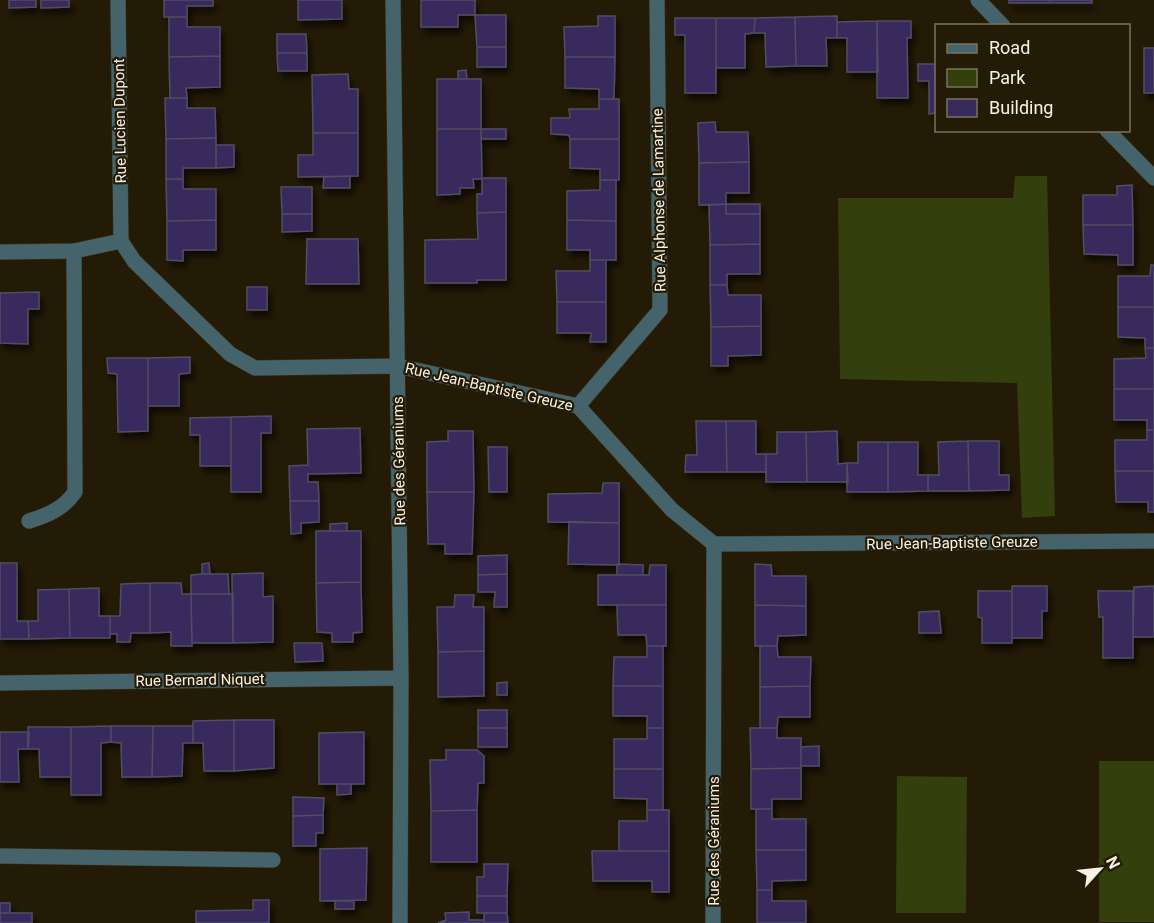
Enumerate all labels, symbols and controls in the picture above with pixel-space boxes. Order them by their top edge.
legend [935,24,1130,132]
text: Road [989,37,1030,58]
street label: Rue Lucien Dupont [110,58,130,184]
text: Park [989,67,1026,88]
text: Building [989,97,1053,118]
street label: Rue Alphonse de Lamartine [648,108,670,292]
street label: Rue Jean-Baptiste Greuze [403,359,575,415]
street label: Rue des Géraniums [389,396,409,526]
street label: Rue Jean-Baptiste Greuze [866,533,1038,553]
street label: Rue Bernard Niquet [135,670,265,690]
street label: Rue des Géraniums [705,776,723,906]
north arrow [1070,839,1130,899]
text: N [1102,853,1124,872]

